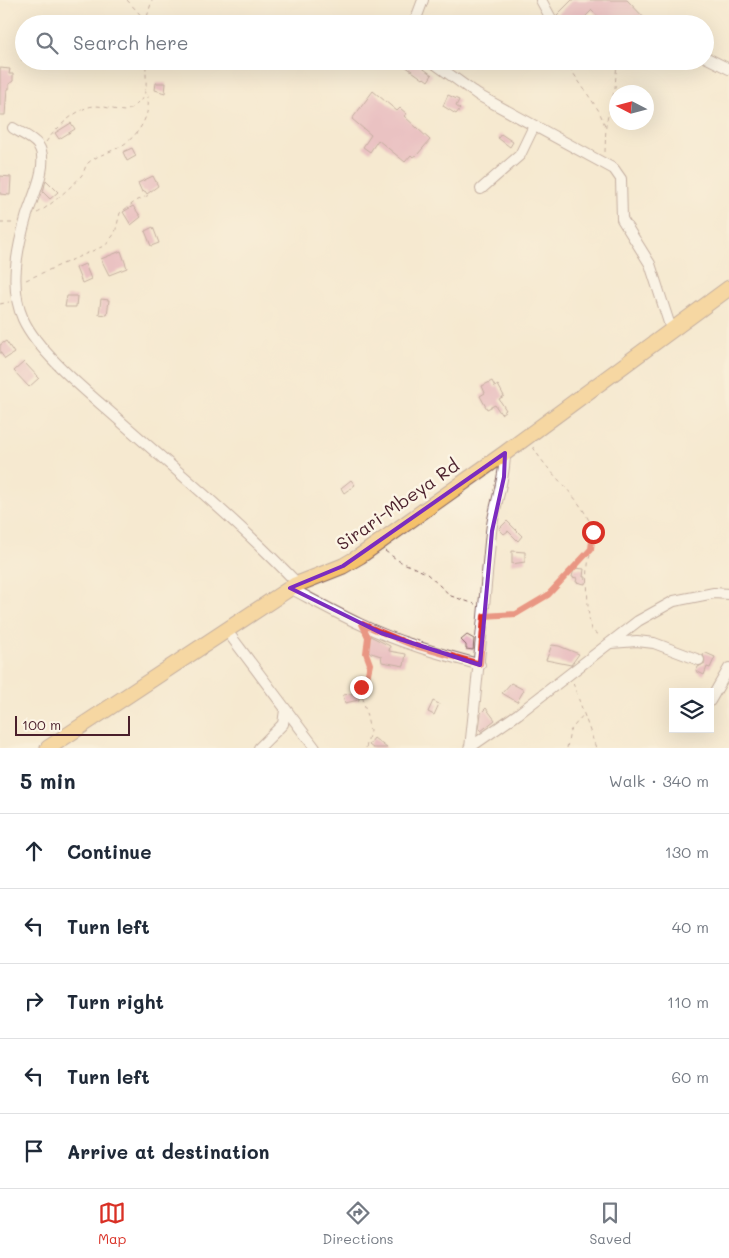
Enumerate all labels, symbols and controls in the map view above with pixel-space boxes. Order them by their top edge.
search box [15,15,714,70]
icon: search [33,29,61,57]
text: Search here [73,30,189,55]
north arrow [609,85,654,130]
street label: Sirari-Mbeya Rd [331,453,463,555]
route start [582,521,605,544]
route end [350,676,373,699]
map controls [669,688,714,733]
button: layers [669,688,714,733]
scale bar [15,713,130,736]
text: 100 m [22,715,61,734]
text: 5 min [20,767,76,794]
text: Walk · 340 m [609,770,709,791]
icon: ahead [20,837,48,865]
text: Continue [67,839,152,864]
text: 130 m [665,841,709,862]
icon: left [20,912,48,940]
text: Turn left [67,914,150,939]
text: 40 m [672,916,709,937]
icon: right [20,987,48,1015]
text: Turn right [67,989,164,1014]
text: 110 m [667,991,709,1012]
icon: left [20,1062,48,1090]
text: Turn left [67,1064,150,1089]
text: 60 m [672,1066,709,1087]
icon: arrive [20,1137,48,1165]
text: Arrive at destination [67,1139,270,1164]
tab: Map [98,1199,126,1248]
tab: Directions [322,1199,394,1248]
tab: Saved [589,1199,631,1248]

